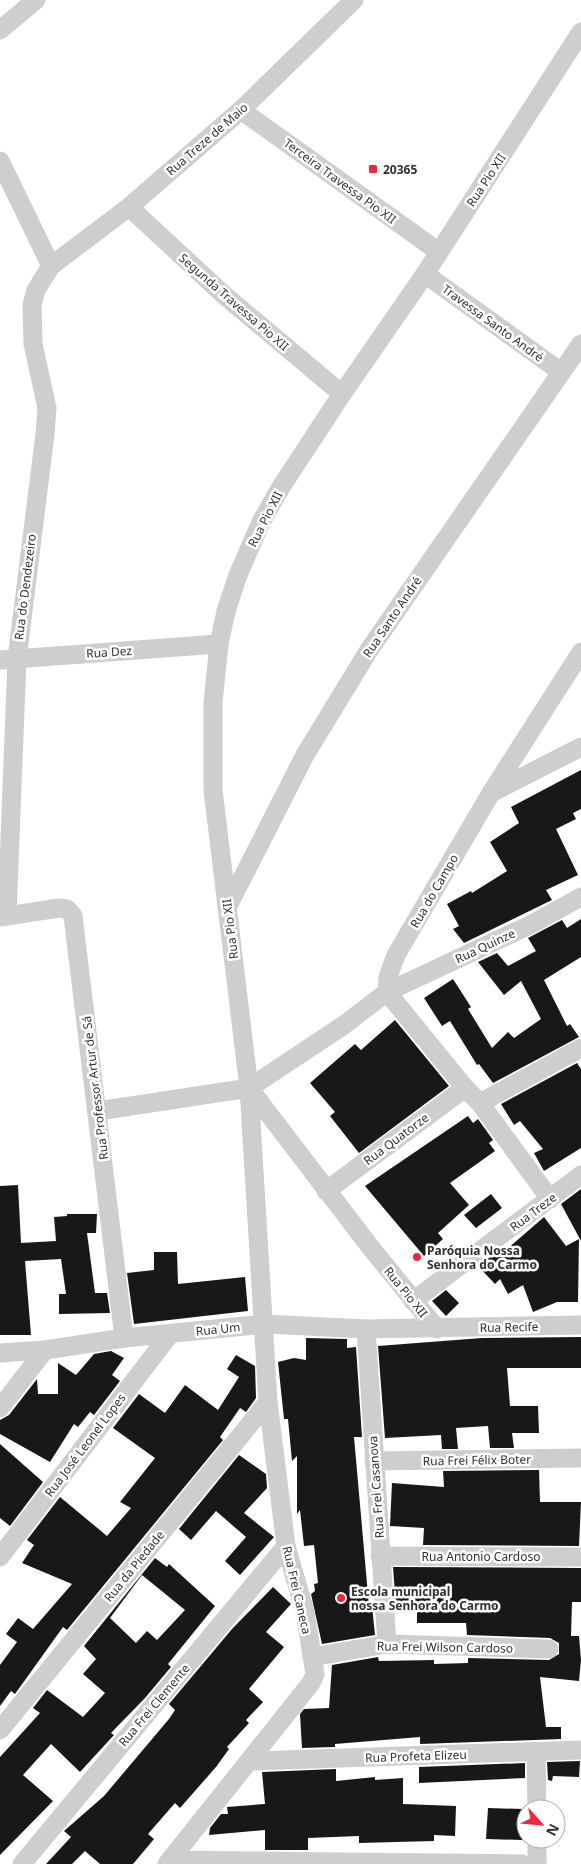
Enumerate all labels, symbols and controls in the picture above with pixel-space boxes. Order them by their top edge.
street label: Rua Treze de Maio [163,99,251,179]
street label: Terceira Travessa Pio XII [280,134,400,228]
street label: Rua Pio XII [462,150,510,210]
place label: 20365 [383,161,417,178]
marker: 20365 [367,163,379,175]
street label: Segunda Travessa Pio XII [175,250,293,354]
street label: Travessa Santo André [439,281,547,366]
street label: Rua Pio XII [244,488,286,550]
street label: Rua do Dendezeiro [10,533,40,641]
street label: Rua Santo André [359,573,425,661]
street label: Rua Dez [86,642,133,662]
street label: Rua do Campo [406,851,462,931]
street label: Rua Pio XII [218,898,242,960]
street label: Rua Quinze [452,925,518,967]
street label: Rua Professor Artur de Sá [78,1015,112,1161]
street label: Rua Quatorze [360,1109,432,1169]
street label: Rua Treze [506,1189,560,1235]
place label: Paróquia Nossa Senhora do Carmo [427,1242,537,1273]
marker: Paróquia Nossa Senhora do Carmo [411,1251,423,1263]
street label: Rua Pio XII [380,1263,432,1321]
street label: Rua Um [195,1318,241,1340]
street label: Rua Recife [479,1318,539,1336]
street label: Rua José Leonel Lopes [41,1390,130,1500]
street label: Rua Frei Casanova [364,1435,388,1539]
street label: Rua Frei Félix Boter [423,1451,531,1469]
street label: Rua da Piedade [100,1527,168,1605]
street label: Rua Frei Caneca [279,1544,315,1636]
street label: Rua Antonio Cardoso [422,1548,540,1565]
place label: Escola municipal nossa Senhora do Carmo [351,1583,499,1614]
marker: Escola municipal nossa Senhora do Carmo [335,1592,347,1604]
street label: Rua Frei Wilson Cardoso [377,1637,513,1657]
street label: Rua Frei Clemente [115,1660,194,1750]
street label: Rua Profeta Elizeu [365,1746,467,1766]
north arrow [516,1799,566,1849]
text: N [542,1821,564,1840]

